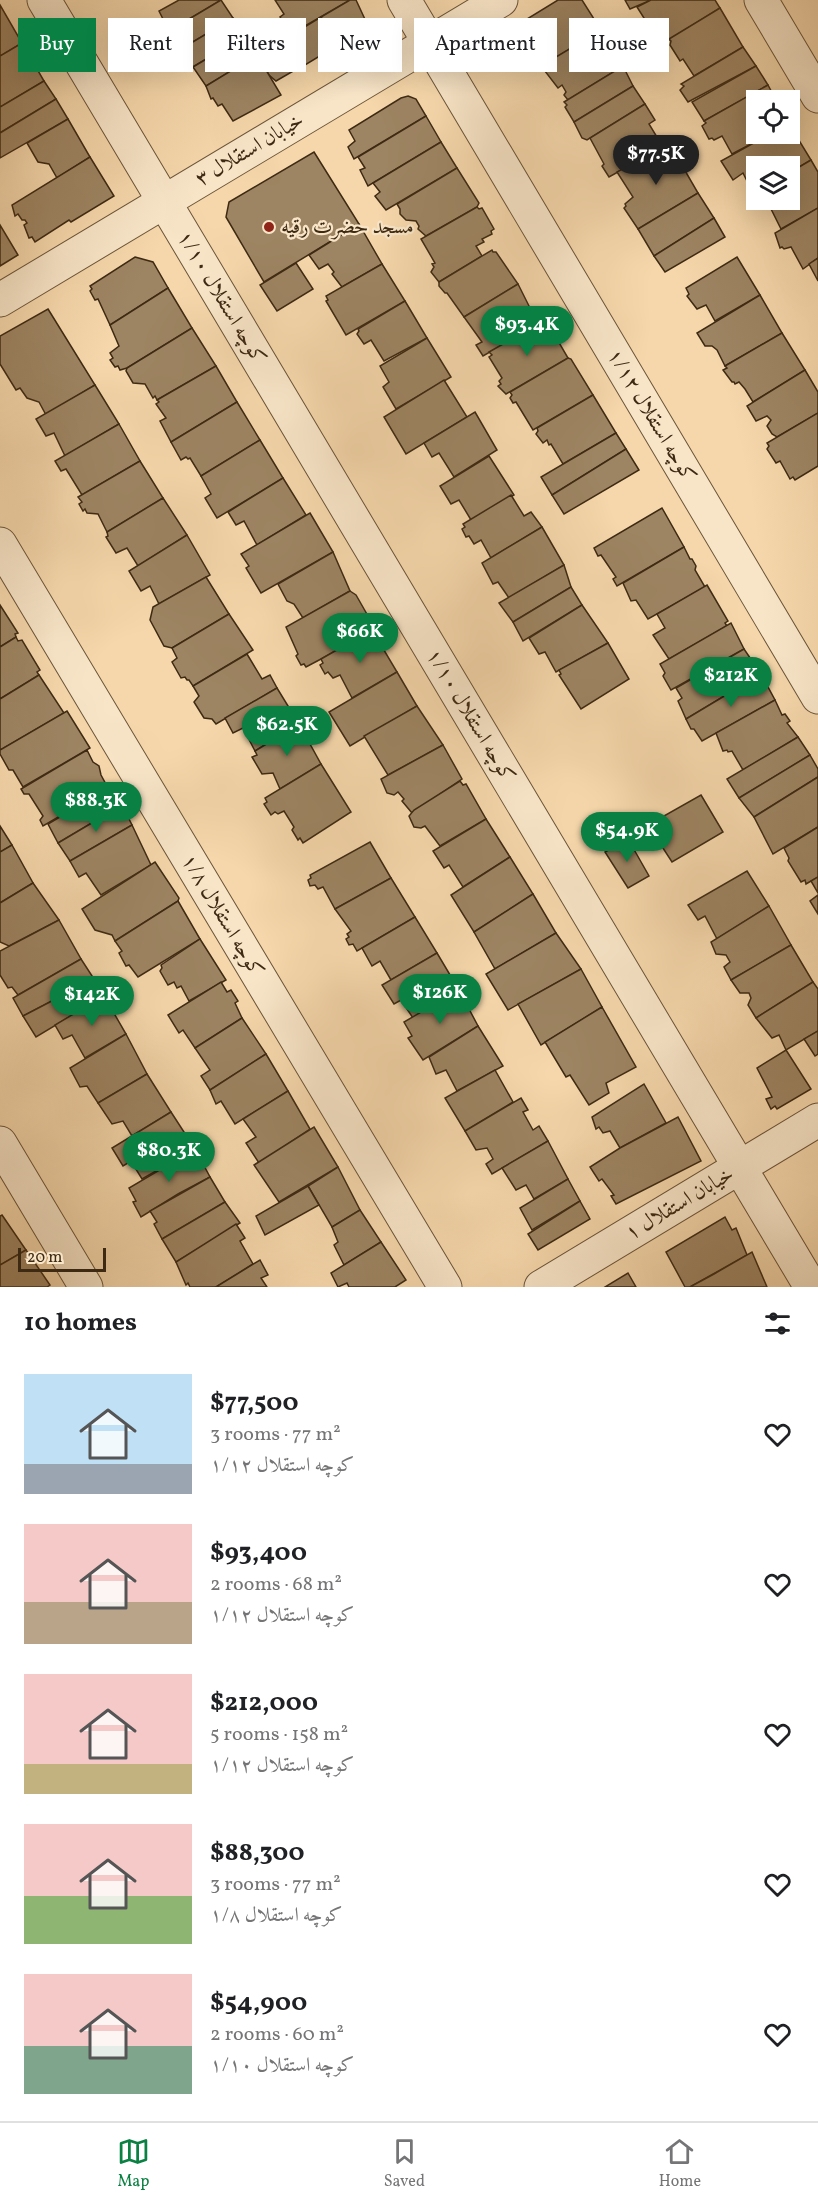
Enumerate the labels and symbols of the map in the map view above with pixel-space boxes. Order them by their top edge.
street label: خیابان استقلال ۳ [190,106,310,194]
pin: $77.5K [607,135,705,186]
place label: مسجد حضرت رقیه [281,213,414,242]
marker: مسجد حضرت رقیه [262,220,276,234]
street label: کوچه استقلال ۱/۱۰ [170,226,272,370]
pin: $93.4K [478,306,576,357]
street label: کوچه استقلال ۱/۱۲ [600,344,702,488]
pin: $66K [324,613,396,664]
street label: کوچه استقلال ۱/۱۰ [419,644,521,788]
pin: $212K [689,657,773,708]
pin: $62.5K [238,706,336,757]
pin: $88.3K [47,782,145,833]
pin: $54.9K [578,812,676,863]
street label: کوچه استقلال ۱/۸ [174,849,270,983]
pin: $126K [398,974,482,1025]
pin: $142K [50,976,134,1027]
pin: $80.3K [120,1132,218,1183]
street label: خیابان استقلال ۱ [620,1160,740,1248]
scale bar [18,1245,106,1272]

